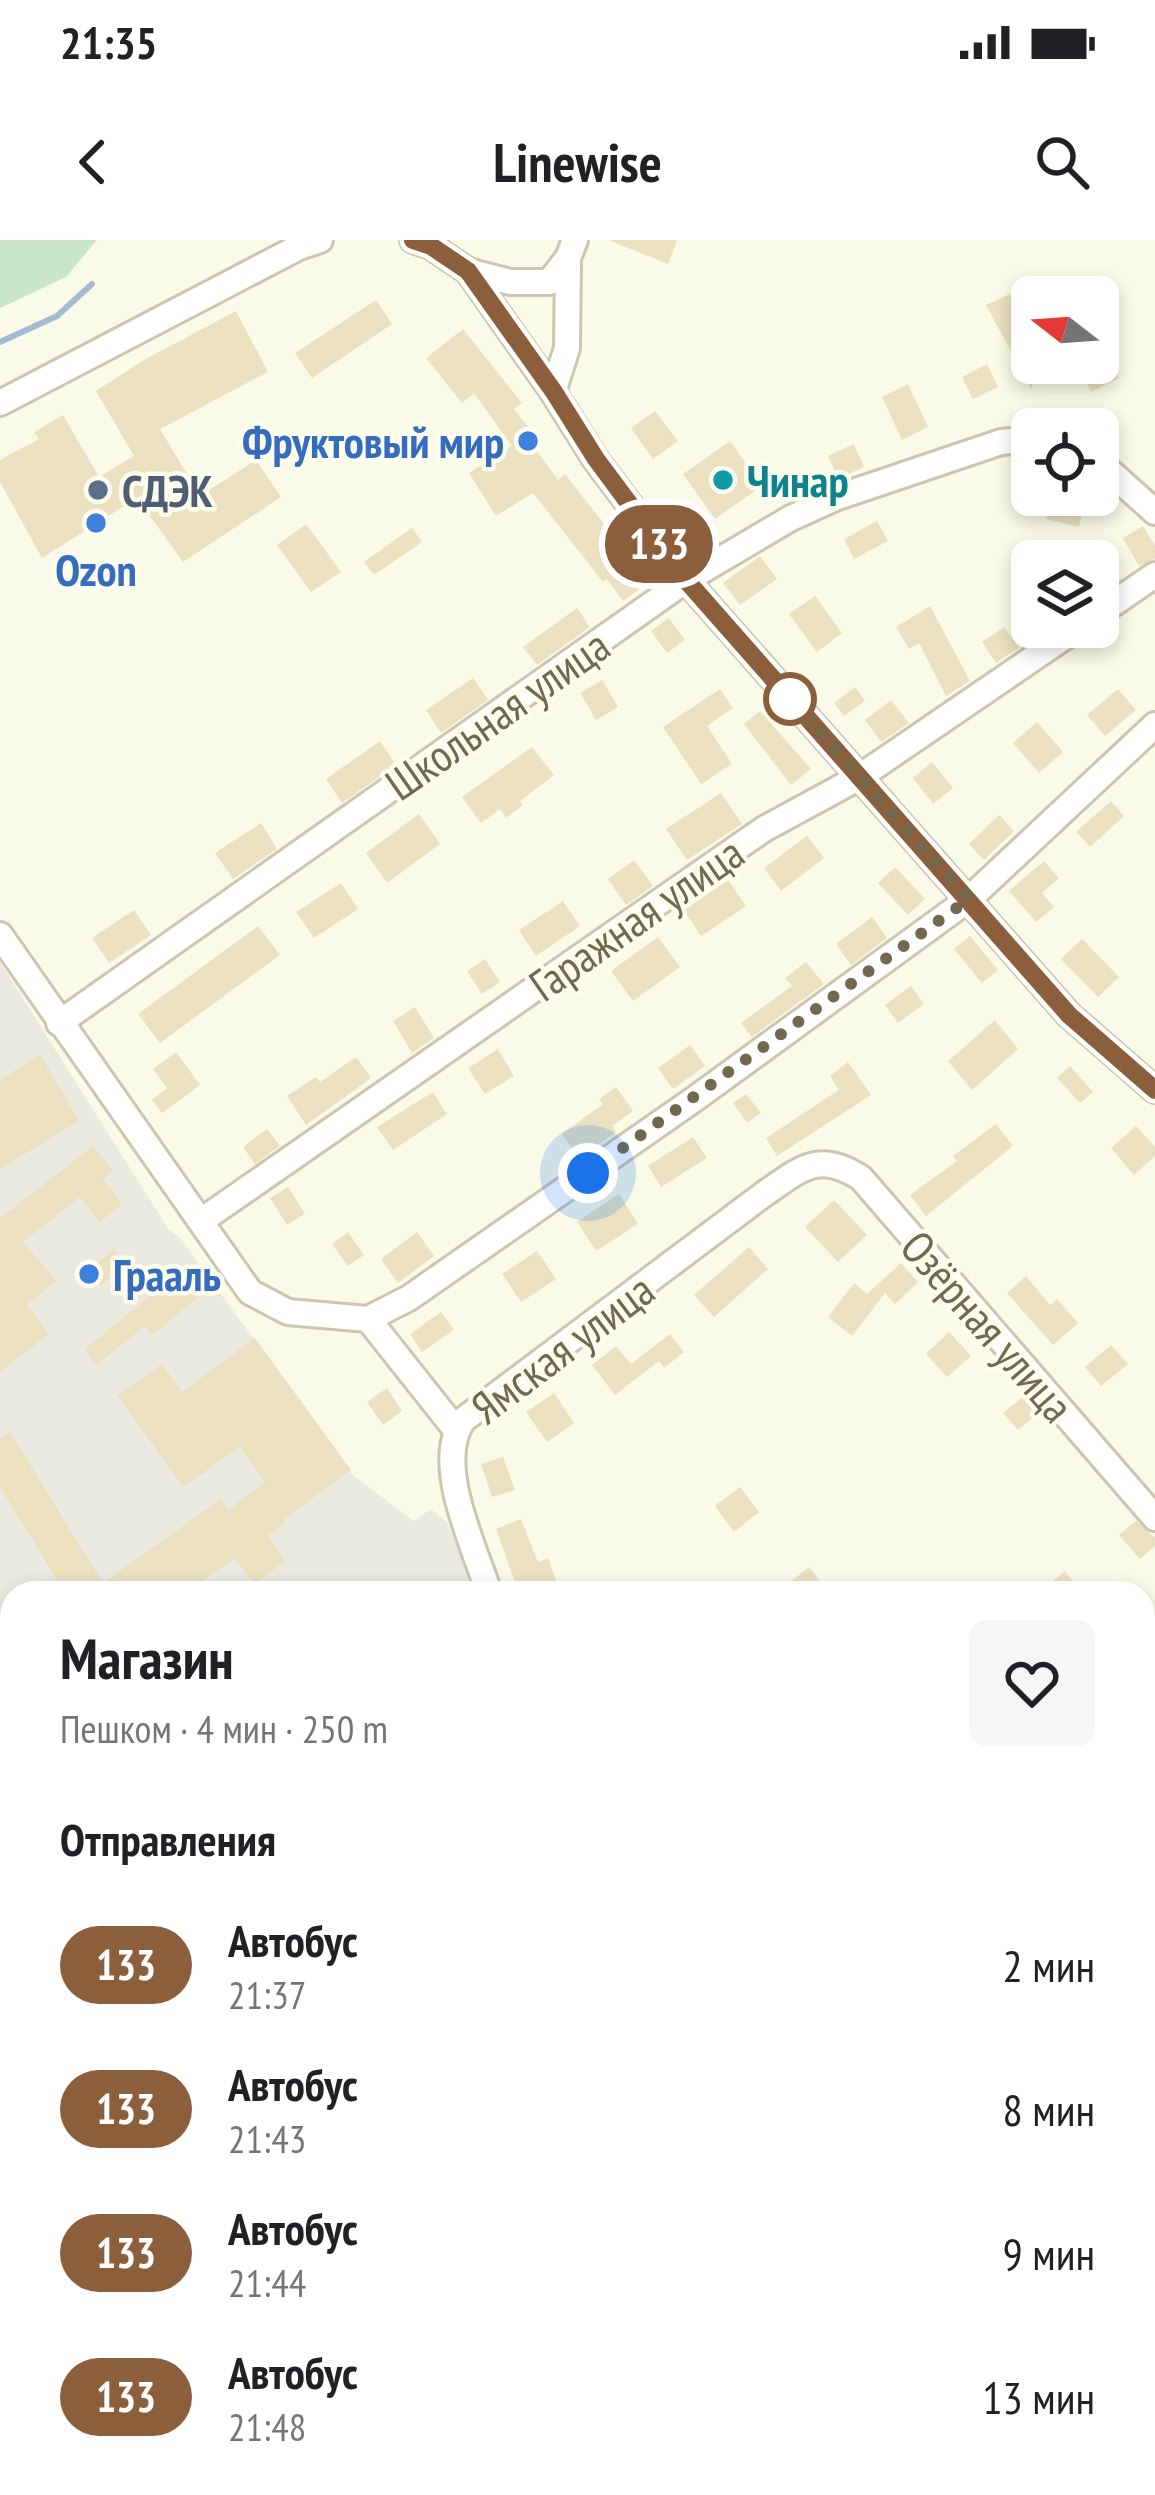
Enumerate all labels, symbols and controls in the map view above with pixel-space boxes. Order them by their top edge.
text: 21:35 [60,13,157,71]
text: Linewise [493,127,662,197]
icon: back [60,129,126,195]
icon: search [1029,129,1095,195]
north arrow [1011,276,1119,384]
map controls [1011,276,1119,648]
button: locate [1011,408,1119,516]
place label: Фруктовый мир [242,412,504,470]
marker: Фруктовый мир [515,428,541,454]
place label: Чинар [747,451,849,509]
place label: СДЭК [122,461,213,519]
marker: Чинар [710,467,736,493]
marker: СДЭК [85,477,111,503]
line badge: 133 [590,505,728,583]
marker: Ozon [83,510,109,536]
text: 133 [629,516,689,571]
place label: Ozon [55,540,137,598]
button: layers [1011,540,1119,648]
street label: Школьная улица [374,616,620,812]
unlabelled marker [765,674,815,724]
street label: Гаражная улица [518,823,754,1013]
your location [558,1143,618,1203]
street label: Озёрная улица [889,1218,1087,1434]
place label: Грааль [113,1245,221,1303]
street label: Ямская улица [459,1260,665,1436]
marker: Грааль [76,1261,102,1287]
button: heart [969,1620,1095,1746]
text: Магазин [60,1621,234,1695]
text: Пешком · 4 мин · 250 m [60,1703,388,1754]
text: Отправления [60,1810,276,1868]
text: Автобус [228,1911,358,1969]
text: 2 мин [1002,1936,1095,1994]
text: 133 [96,1937,156,1992]
text: 21:37 [228,1969,306,2020]
text: Автобус [228,2055,358,2113]
text: 8 мин [1002,2080,1095,2138]
text: 133 [96,2081,156,2136]
text: 21:43 [228,2113,306,2164]
text: Автобус [228,2199,358,2257]
text: 9 мин [1002,2224,1095,2282]
text: 133 [96,2225,156,2280]
text: 21:44 [228,2257,306,2308]
text: Автобус [228,2343,358,2401]
text: 13 мин [982,2368,1095,2426]
text: 133 [96,2369,156,2424]
text: 21:48 [228,2401,306,2452]

